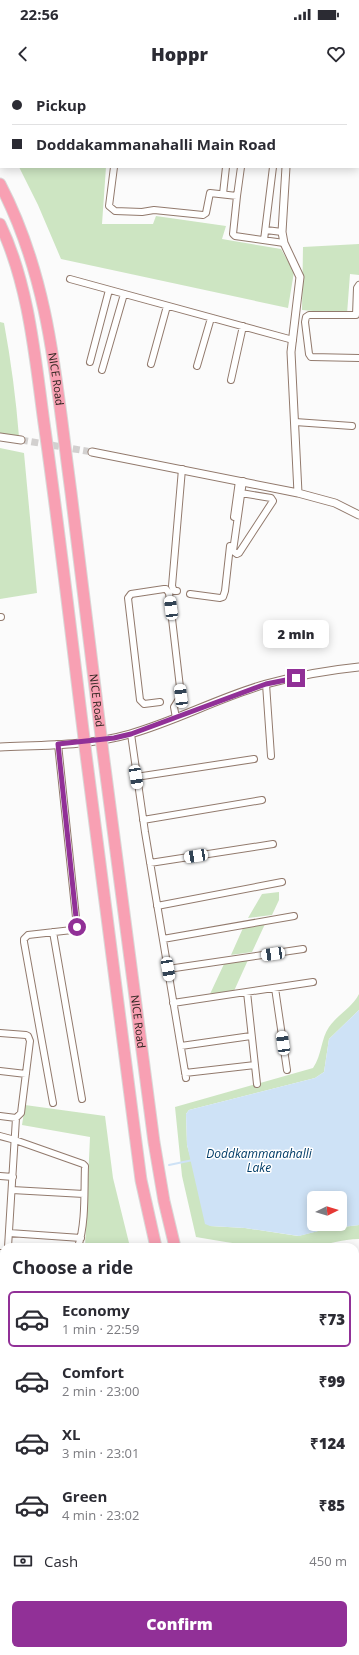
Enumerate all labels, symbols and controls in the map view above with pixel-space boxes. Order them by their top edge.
text: 22:56 [20,4,59,24]
text: Hoppr [151,42,208,66]
icon: back [12,43,34,65]
icon: heart [325,43,347,65]
text: Pickup [36,95,86,115]
text: Doddakammanahalli Main Road [36,134,276,154]
street label: NICE Road [45,351,68,406]
car [164,595,178,621]
callout: 2 min [263,620,329,648]
text: 2 min [278,625,314,643]
route end [287,669,305,687]
street label: NICE Road [87,673,108,728]
car [174,683,188,709]
car [128,764,144,790]
car [183,848,209,864]
route start [68,918,86,936]
car [260,946,286,962]
car [160,956,176,982]
street label: NICE Road [128,994,150,1049]
car [275,1030,291,1056]
water label: Doddkammanahalli Lake [206,1145,313,1176]
north arrow [307,1191,347,1231]
map controls [307,1191,347,1231]
text: Choose a ride [12,1255,133,1279]
text: Economy [62,1300,130,1320]
icon: car [14,1301,50,1337]
text: ₹73 [319,1309,345,1329]
text: 1 min · 22:59 [62,1320,139,1338]
text: Comfort [62,1362,124,1382]
icon: car [14,1363,50,1399]
text: ₹99 [319,1371,345,1391]
text: 2 min · 23:00 [62,1382,139,1400]
text: XL [62,1424,80,1444]
icon: car [14,1425,50,1461]
text: ₹124 [310,1433,345,1453]
text: 3 min · 23:01 [62,1444,139,1462]
text: Green [62,1486,107,1506]
icon: car [14,1487,50,1523]
text: ₹85 [319,1495,345,1515]
text: 4 min · 23:02 [62,1506,139,1524]
icon: cash [12,1550,34,1572]
text: Cash [44,1551,78,1571]
text: 450 m [309,1552,347,1570]
button: Confirm [12,1601,347,1647]

